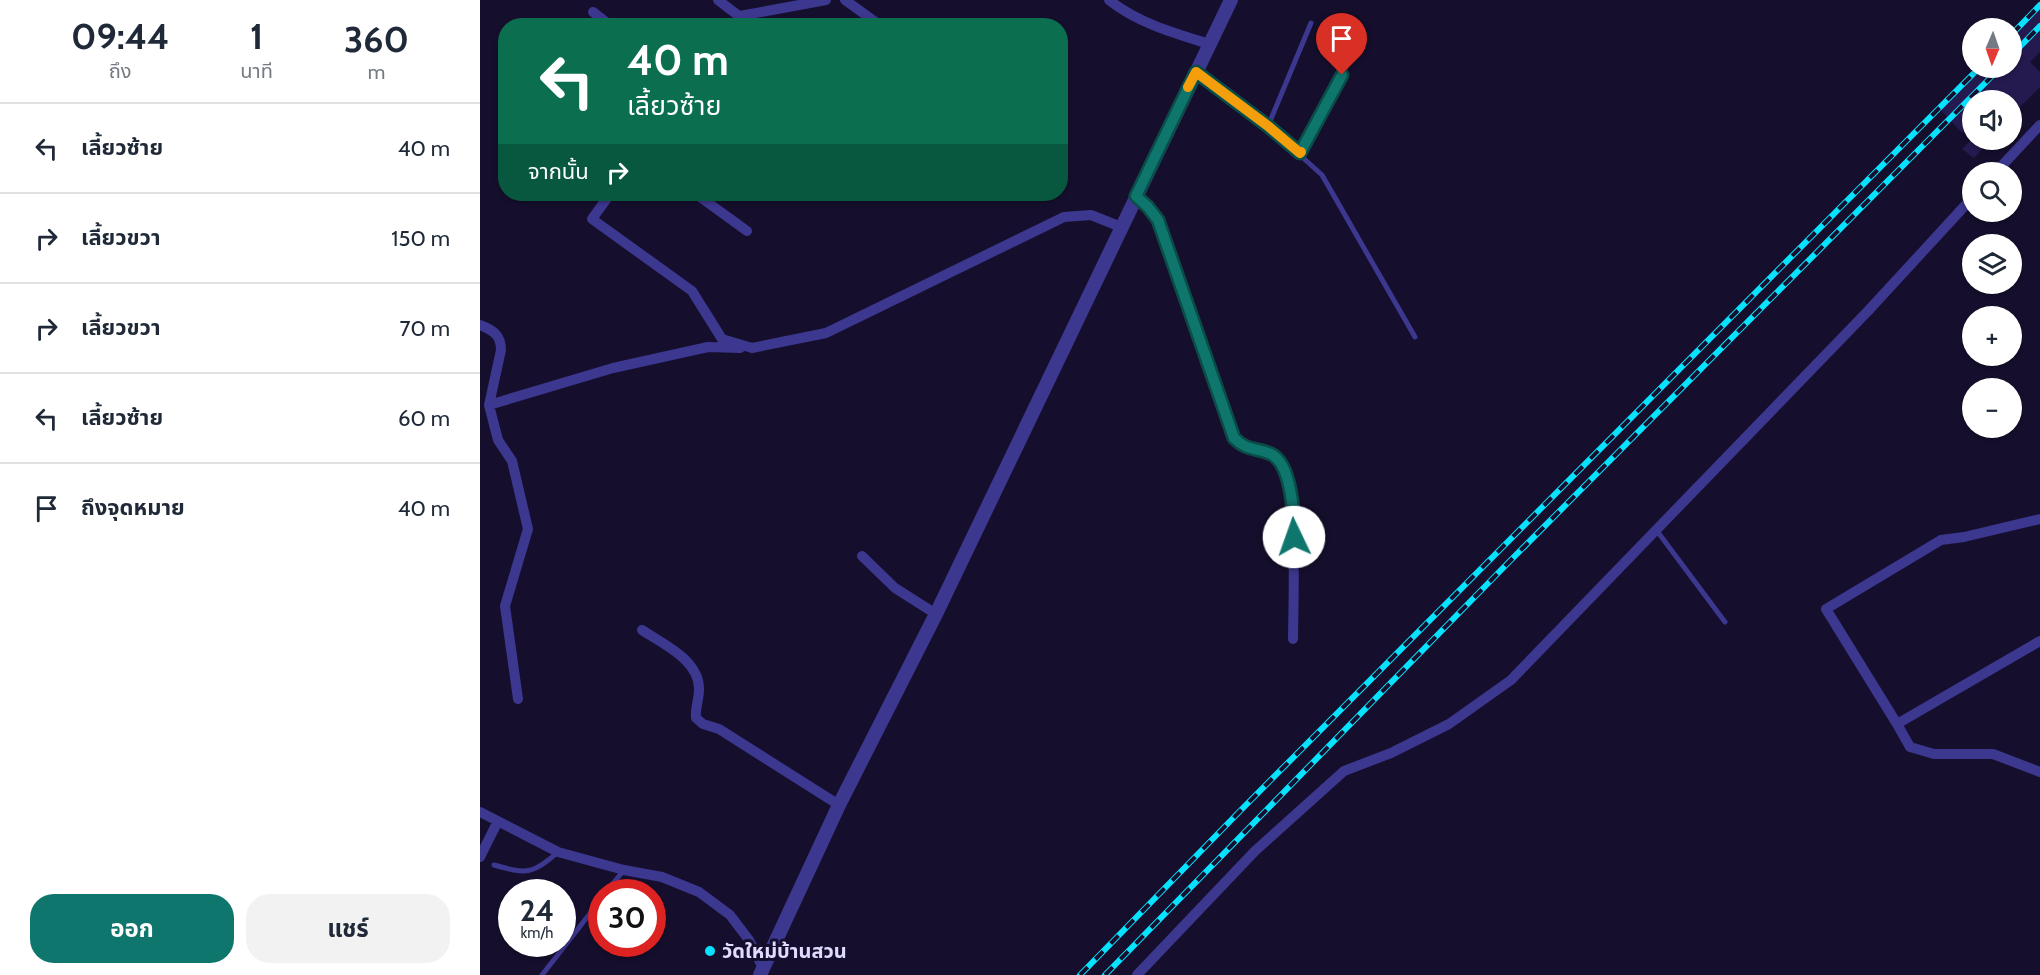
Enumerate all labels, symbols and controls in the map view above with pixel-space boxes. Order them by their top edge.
pin [1316,13,1367,75]
text: 09:44 [71,14,169,58]
text: 1 [250,14,263,58]
text: 360 [344,17,409,61]
north arrow [1962,18,2022,78]
map controls [1962,18,2022,438]
icon: arrive [1325,22,1358,55]
text: 40 m [627,34,729,86]
icon: left [528,42,606,120]
text: ถึง [109,59,132,83]
text: นาที [240,59,273,83]
text: m [368,60,385,84]
text: เลี้ยวซ้าย [627,89,721,122]
button: sound [1962,90,2022,150]
icon: left [30,132,63,165]
text: เลี้ยวซ้าย [81,134,163,161]
text: 40 m [398,135,450,162]
icon: right [601,156,634,189]
text: จากนั้น [528,158,589,185]
button: search [1962,162,2022,222]
icon: right [30,222,63,255]
text: เลี้ยวขวา [81,224,161,251]
text: 150 m [391,225,450,252]
button: layers [1962,234,2022,294]
button: + [1962,306,2022,366]
icon: right [30,312,63,345]
text: เลี้ยวขวา [81,314,161,341]
text: 70 m [400,315,450,342]
button: − [1962,378,2022,438]
icon: left [30,402,63,435]
text: เลี้ยวซ้าย [81,404,163,431]
text: 60 m [398,405,450,432]
icon: arrive [30,492,63,525]
text: ถึงจุดหมาย [81,494,185,521]
text: 40 m [398,495,450,522]
position arrow [1262,505,1326,569]
speed limit sign: 30 [588,879,666,957]
text: 24 [520,892,554,929]
button: ออก [30,894,234,963]
button: แชร์ [246,894,450,963]
text: km/h [521,924,553,942]
place label: วัดใหม่บ้านสวน [722,939,847,963]
marker: วัดใหม่บ้านสวน [703,944,717,958]

